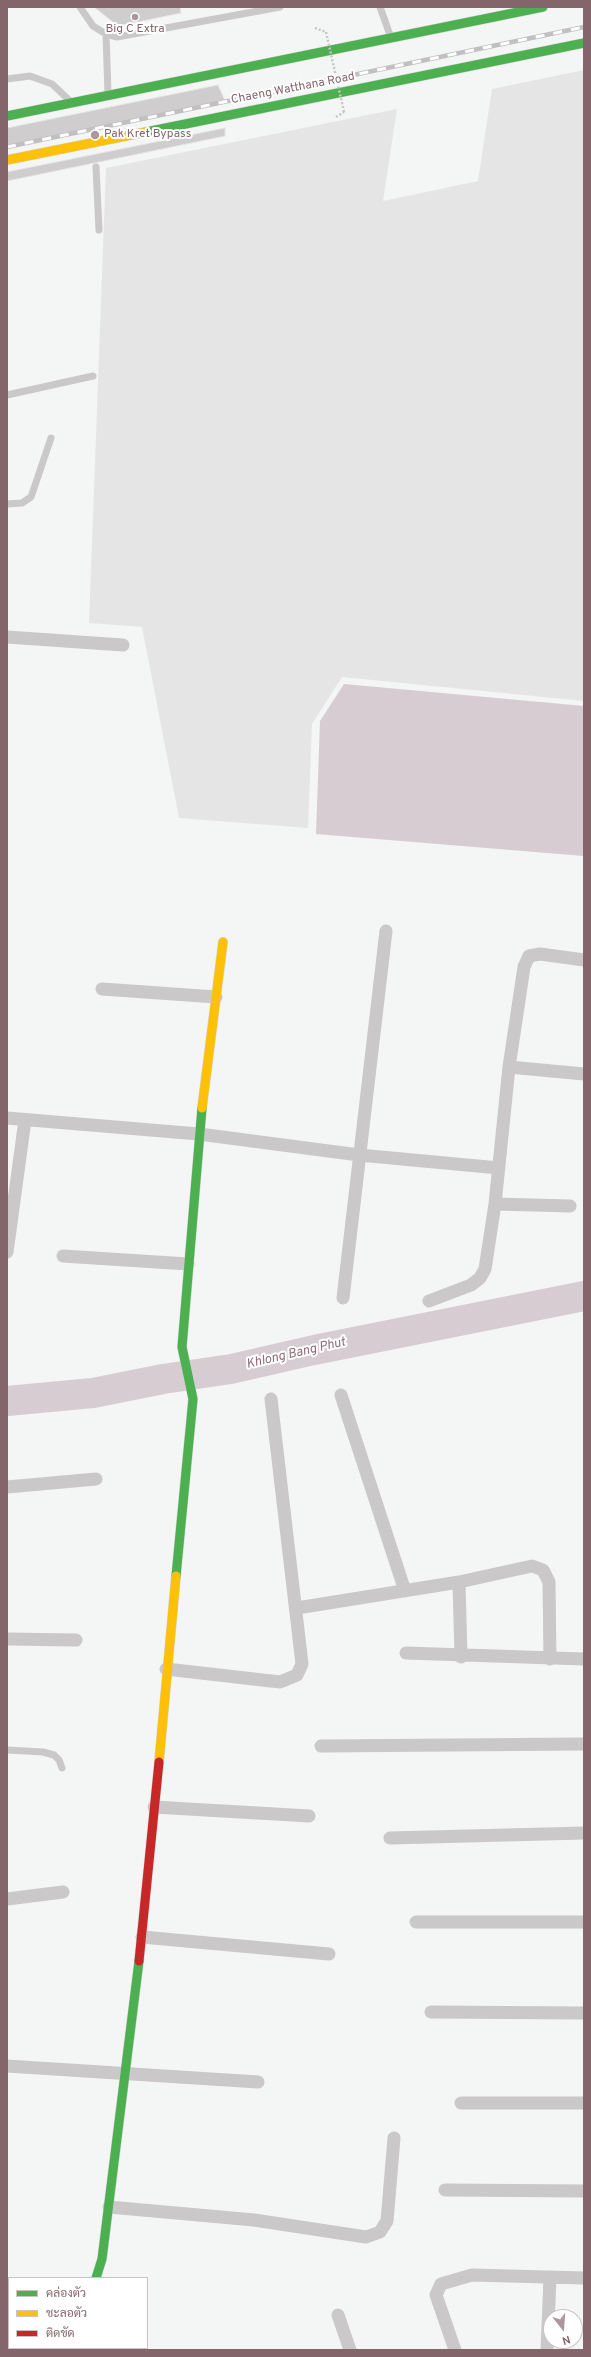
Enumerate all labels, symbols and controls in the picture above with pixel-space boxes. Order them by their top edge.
marker: Big C Extra [130,12,140,22]
place label: Big C Extra [105,23,165,37]
street label: Chaeng Watthana Road [230,70,356,108]
place label: Pak Kret Bypass [104,128,191,142]
marker: Pak Kret Bypass [89,129,101,141]
water label: Khlong Bang Phut [245,1335,347,1373]
legend [8,2277,148,2349]
text: คล่องตัว [46,2286,86,2302]
text: ชะลอตัว [46,2306,87,2322]
north arrow [543,2309,583,2349]
text: ติดขัด [46,2326,75,2342]
text: N [560,2332,572,2347]

